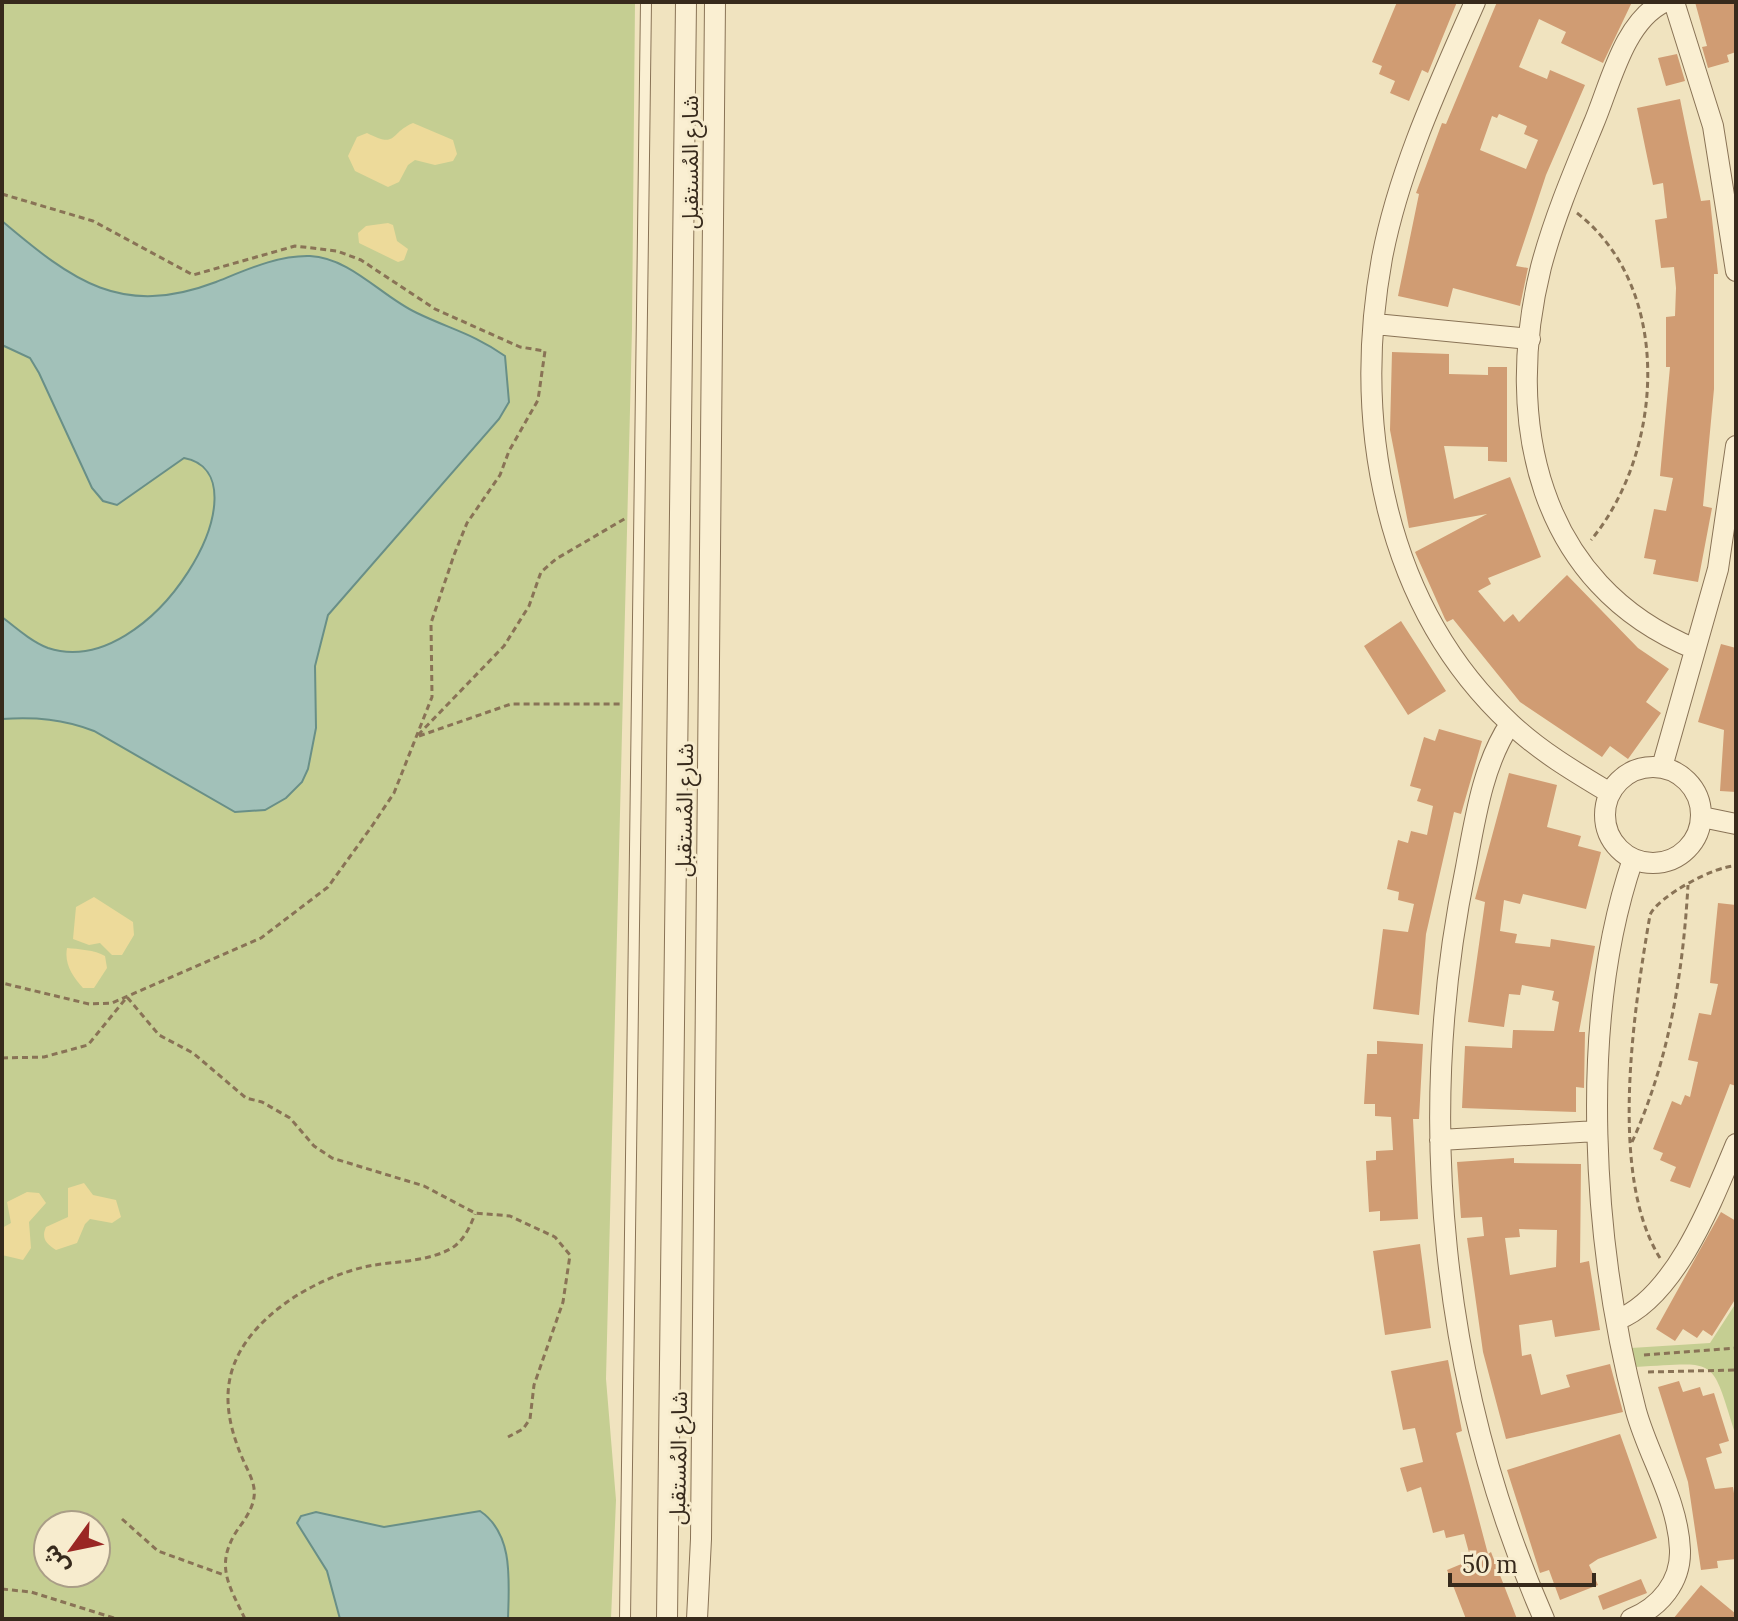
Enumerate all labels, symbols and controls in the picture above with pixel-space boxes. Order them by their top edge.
street label: شارع المُستقبل [676,95,707,229]
street label: شارع المُستقبل [669,743,702,877]
street label: شارع المُستقبل [663,1391,696,1525]
north arrow [32,1509,112,1589]
scale bar [1450,1537,1594,1587]
text: ش [35,1540,75,1580]
text: 50 m [1462,1549,1518,1580]

